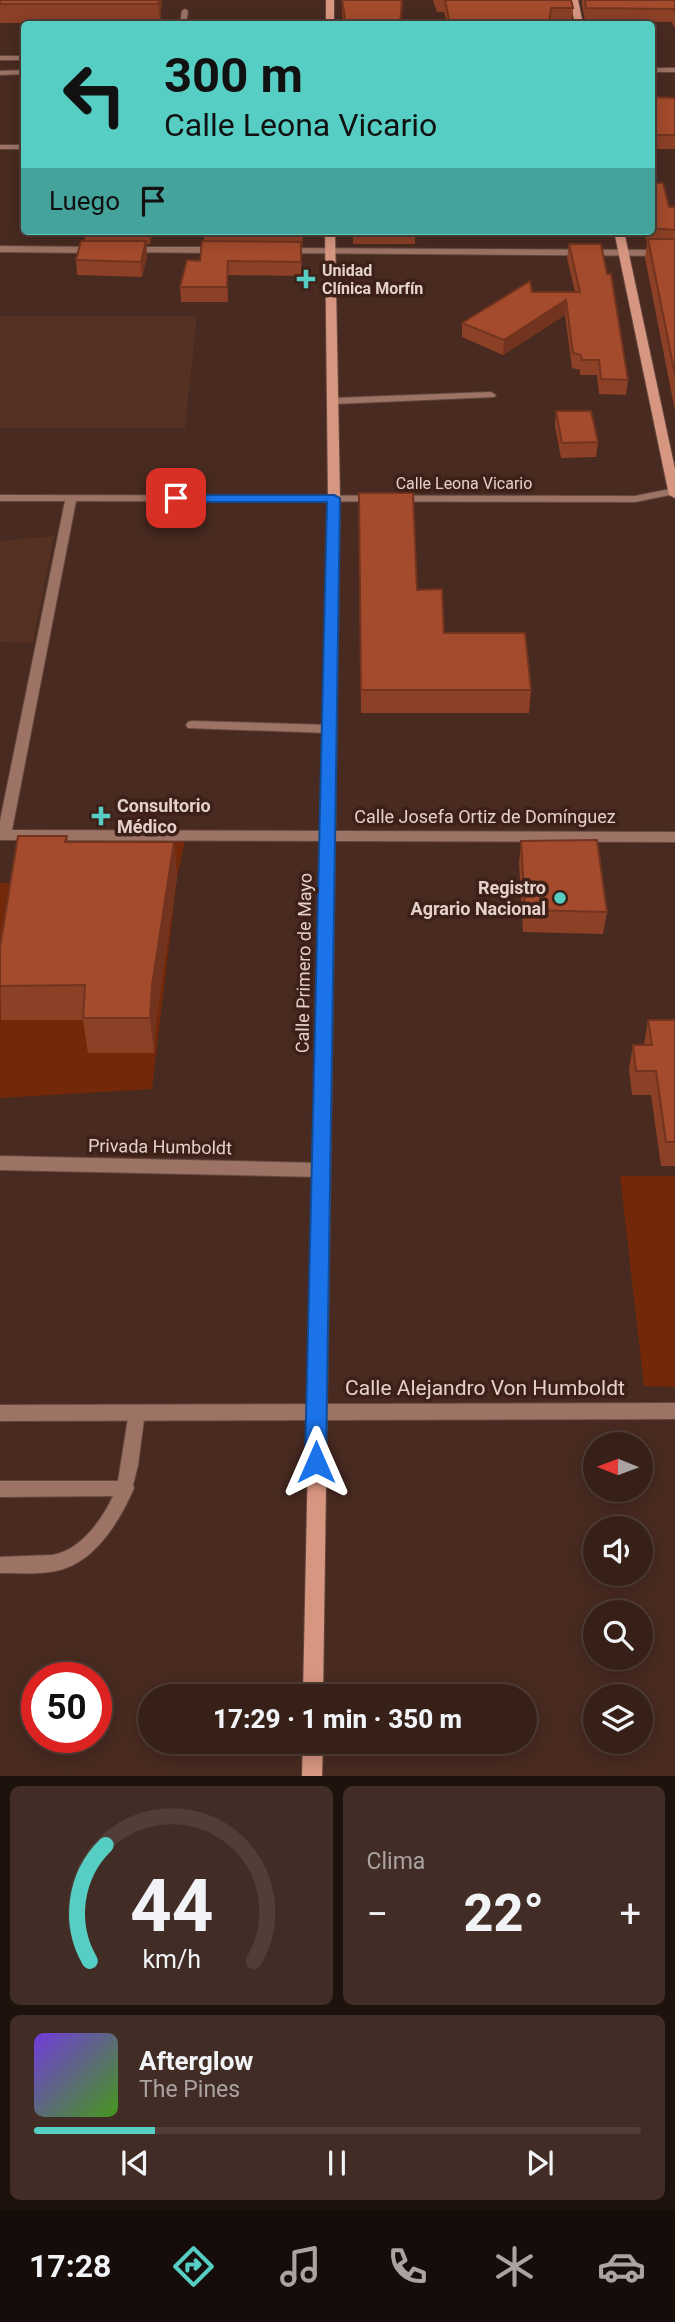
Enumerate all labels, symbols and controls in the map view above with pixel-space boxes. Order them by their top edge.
text: 300 m [164,47,303,104]
icon: left [49,49,140,140]
text: Calle Leona Vicario [164,106,437,144]
icon: arrive [134,182,172,220]
text: Luego [49,186,120,216]
place label: Unidad Clínica Morfín [322,261,423,298]
marker: Unidad Clínica Morfín [296,269,316,289]
pin [146,468,206,528]
street label: Calle Leona Vicario [396,474,532,493]
icon: arrive [157,479,195,517]
place label: Consultorio Médico [117,795,211,837]
marker: Consultorio Médico [91,806,111,826]
street label: Calle Josefa Ortiz de Domínguez [354,806,616,827]
street label: Calle Primero de Mayo [291,873,316,1053]
place label: Registro Agrario Nacional [411,877,546,919]
marker: Registro Agrario Nacional [552,890,568,906]
street label: Privada Humboldt [88,1135,232,1158]
street label: Calle Alejandro Von Humboldt [345,1376,625,1400]
position arrow [279,1425,353,1499]
north arrow [583,1432,653,1502]
map controls [583,1432,653,1754]
button: sound [583,1516,653,1586]
button: search [583,1600,653,1670]
speed limit sign: 50 [21,1662,112,1753]
button: layers [583,1684,653,1754]
text: 17:29 · 1 min · 350 m [213,1704,462,1734]
text: Clima [367,1848,425,1875]
text: 44 [129,1864,213,1950]
text: 22° [464,1883,544,1944]
text: − [367,1892,388,1936]
text: + [619,1892,641,1936]
text: km/h [142,1945,201,1974]
text: Afterglow [139,2046,253,2076]
text: The Pines [139,2076,240,2103]
icon: previous [116,2144,154,2182]
icon: pause [318,2144,356,2182]
icon: next [521,2144,559,2182]
icon: directions [169,2242,218,2291]
icon: music [276,2242,325,2291]
icon: phone [383,2242,432,2291]
icon: climate [490,2242,539,2291]
icon: car [597,2242,646,2291]
text: 17:28 [29,2247,111,2285]

